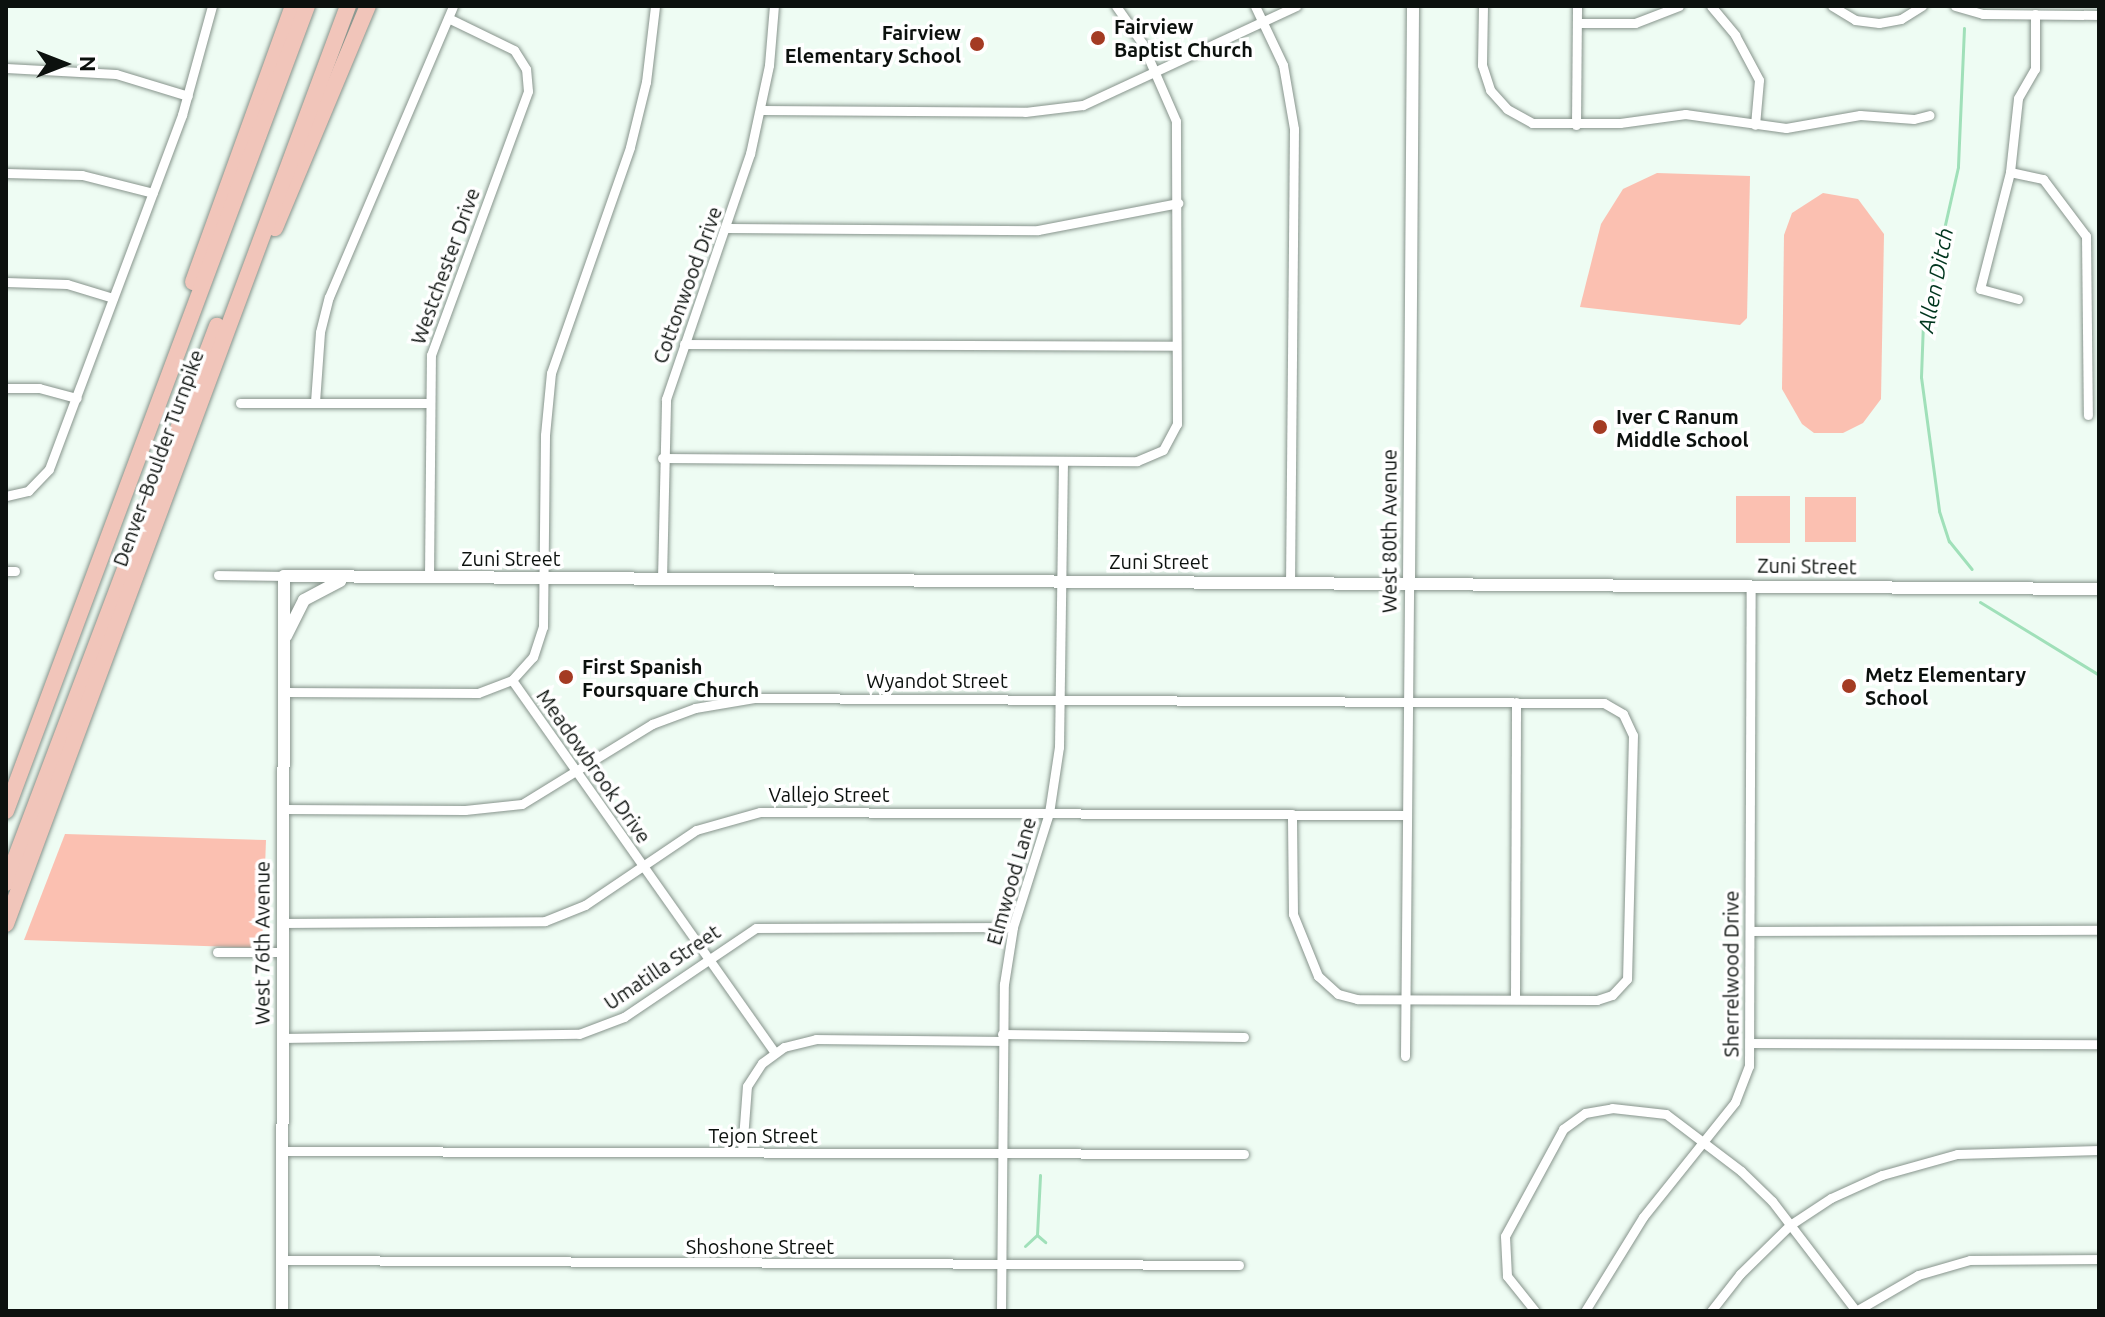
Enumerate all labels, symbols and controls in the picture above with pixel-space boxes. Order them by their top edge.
place label: Fairview Baptist Church [1114,14,1253,61]
place label: Fairview Elementary School [785,20,961,67]
north arrow [24,24,104,104]
marker: Fairview Baptist Church [1089,29,1107,47]
marker: Fairview Elementary School [968,35,986,53]
text: N [76,56,101,72]
street label: Westchester Drive [406,185,484,347]
street label: Cottonwood Drive [647,203,727,367]
water label: Allen Ditch [1912,225,1958,335]
street label: Denver–Boulder Turnpike [108,346,208,570]
place label: Iver C Ranum Middle School [1616,404,1749,451]
marker: Iver C Ranum Middle School [1591,418,1609,436]
street label: West 80th Avenue [1377,449,1401,613]
street label: Zuni Street [461,546,561,570]
street label: Zuni Street [1109,549,1209,573]
street label: Zuni Street [1757,553,1857,579]
place label: First Spanish Foursquare Church [582,654,759,701]
place label: Metz Elementary School [1865,662,2026,709]
marker: First Spanish Foursquare Church [557,668,575,686]
street label: Wyandot Street [866,668,1008,692]
marker: Metz Elementary School [1840,677,1858,695]
street label: Meadowbrook Drive [532,684,656,848]
street label: Vallejo Street [768,782,890,806]
street label: Elmwood Lane [981,814,1041,948]
street label: West 76th Avenue [250,861,274,1025]
street label: Sherrelwood Drive [1719,891,1743,1057]
street label: Umatilla Street [599,919,725,1015]
street label: Tejon Street [708,1123,818,1147]
street label: Shoshone Street [686,1234,834,1258]

